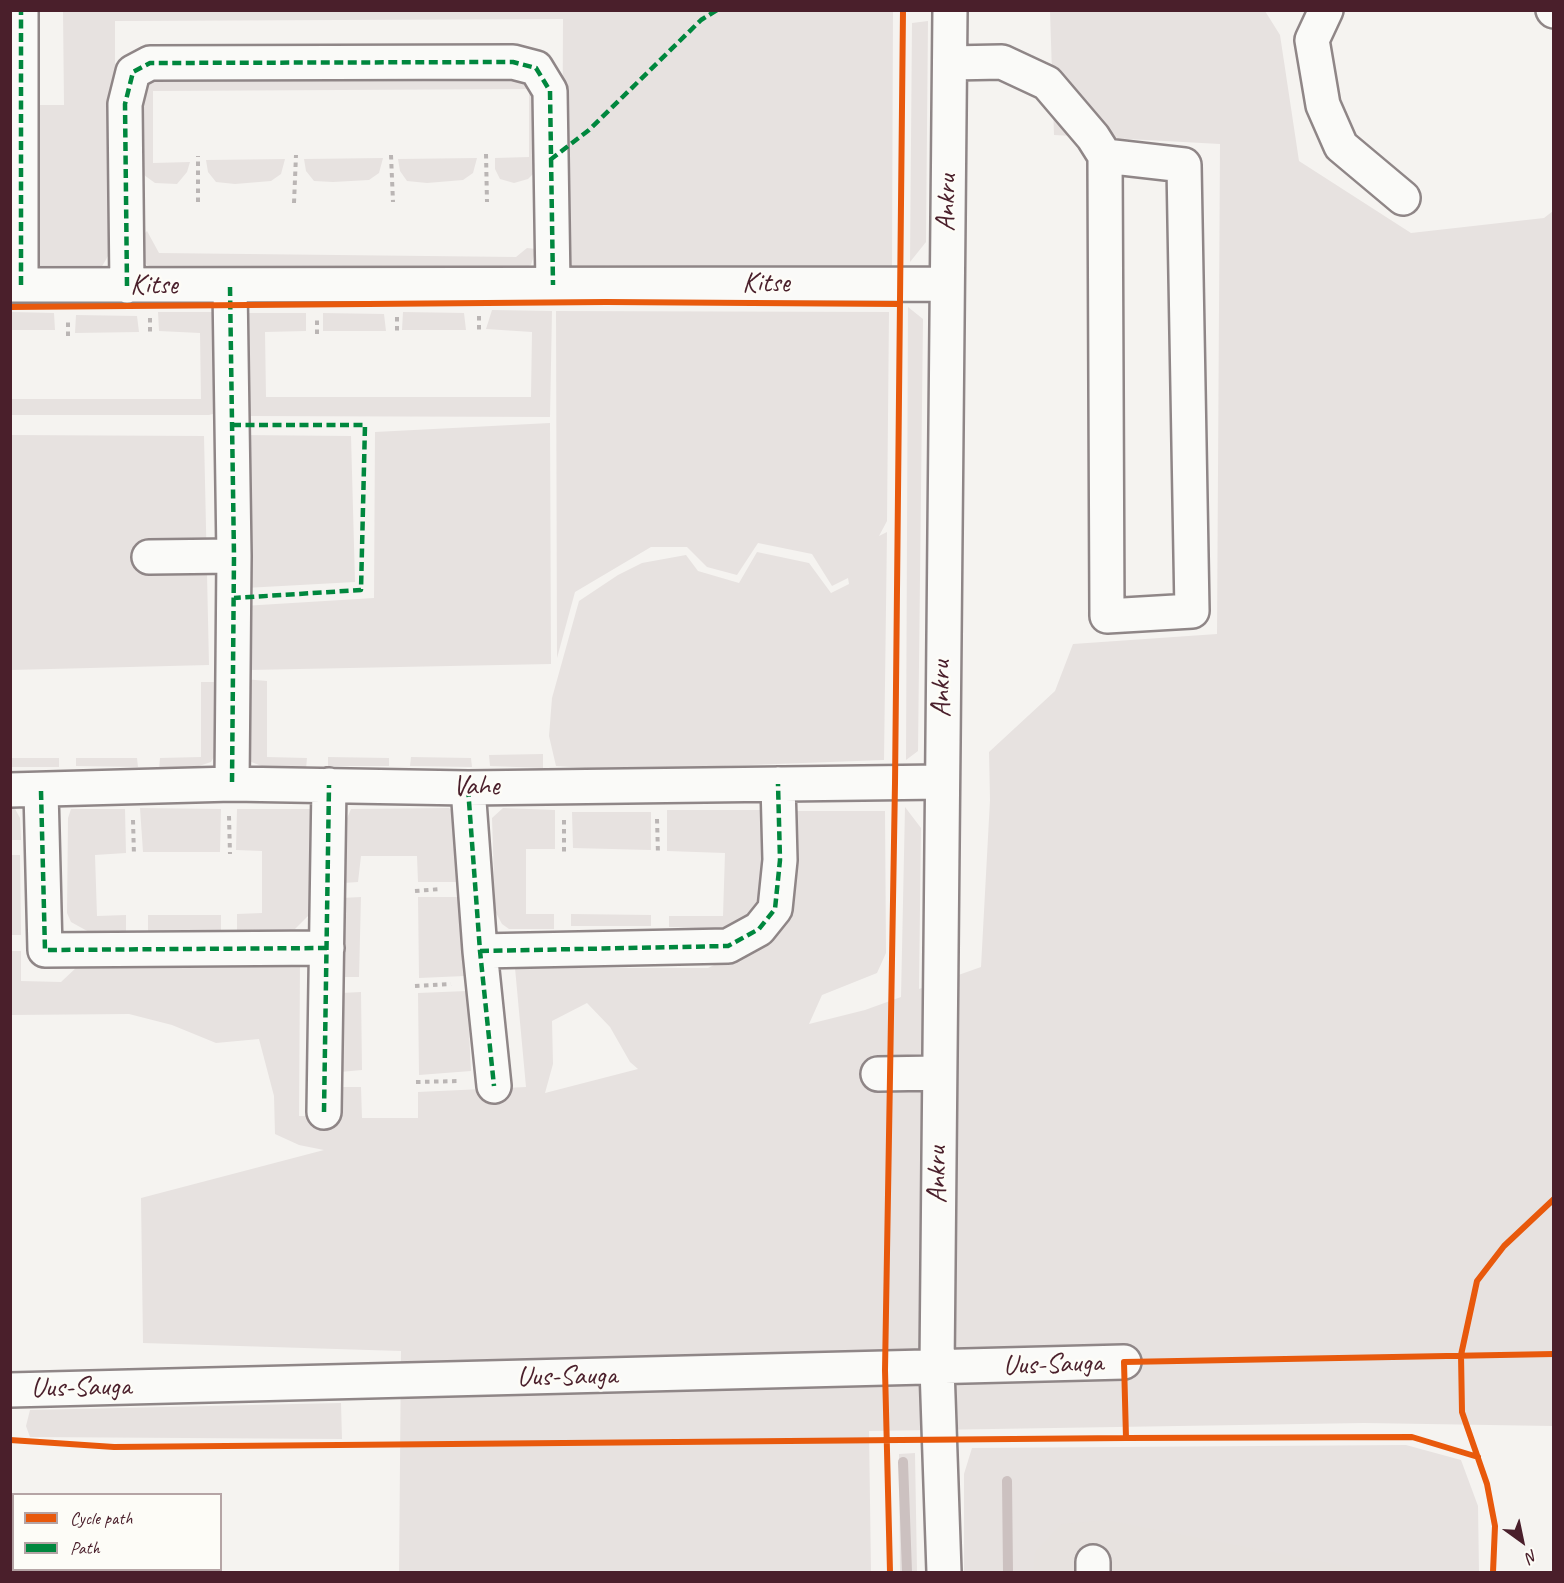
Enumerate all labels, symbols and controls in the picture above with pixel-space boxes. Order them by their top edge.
street label: Ankru [930,174,964,232]
street label: Kitse [742,267,790,301]
street label: Kitse [130,269,178,303]
street label: Ankru [925,660,959,718]
street label: Vahe [453,770,499,804]
street label: Ankru [921,1146,955,1204]
street label: Uus-Sauga [1002,1346,1104,1384]
street label: Uus-Sauga [517,1359,617,1395]
street label: Uus-Sauga [31,1370,131,1406]
legend [12,1493,222,1571]
text: Cycle path [70,1507,132,1529]
north arrow [1492,1511,1552,1571]
text: Path [70,1537,100,1559]
text: N [1522,1545,1541,1567]

